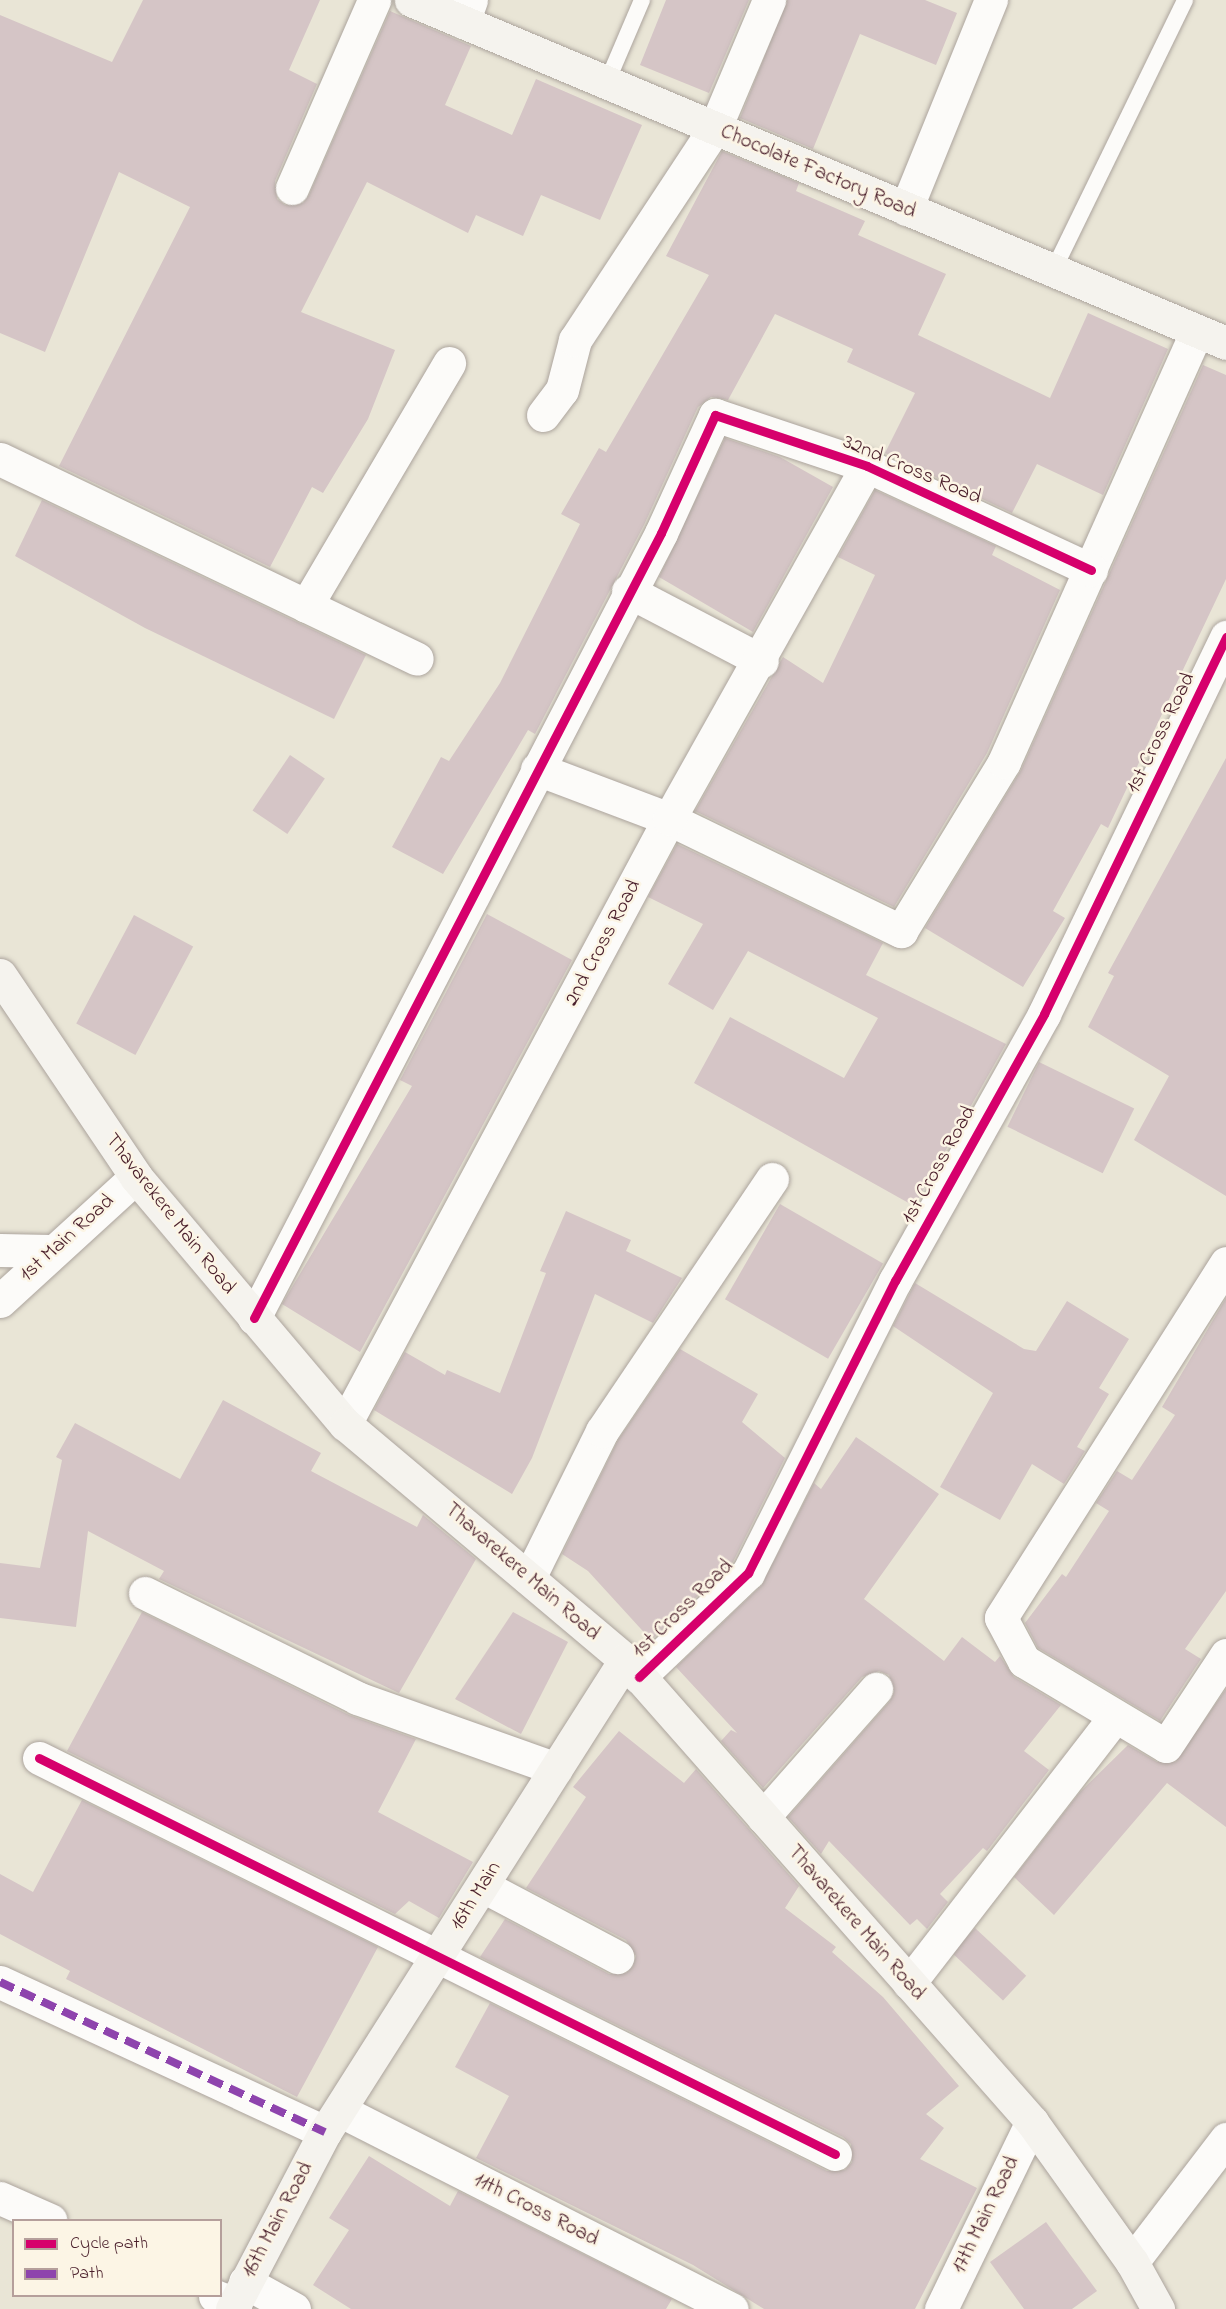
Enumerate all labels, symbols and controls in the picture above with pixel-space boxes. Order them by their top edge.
street label: Chocolate Factory Road [716,119,920,225]
street label: 32nd Cross Road [839,430,985,510]
street label: 1st Cross Road [1121,669,1201,797]
street label: 2nd Cross Road [559,876,647,1010]
street label: 1st Cross Road [896,1102,982,1228]
street label: Thavarekere Main Road [99,1128,241,1300]
street label: 1st Main Road [14,1189,120,1287]
street label: Thavarekere Main Road [439,1498,605,1646]
street label: 1st Cross Road [627,1554,739,1664]
street label: Thavarekere Main Road [782,1840,930,2006]
street label: 16th Main [445,1857,507,1935]
street label: 17th Main Road [947,2153,1025,2277]
street label: 16th Main Road [237,2158,319,2282]
street label: 11th Cross Road [469,2168,603,2252]
legend [12,2219,222,2297]
text: Cycle path [70,2231,148,2257]
text: Path [70,2261,104,2287]

